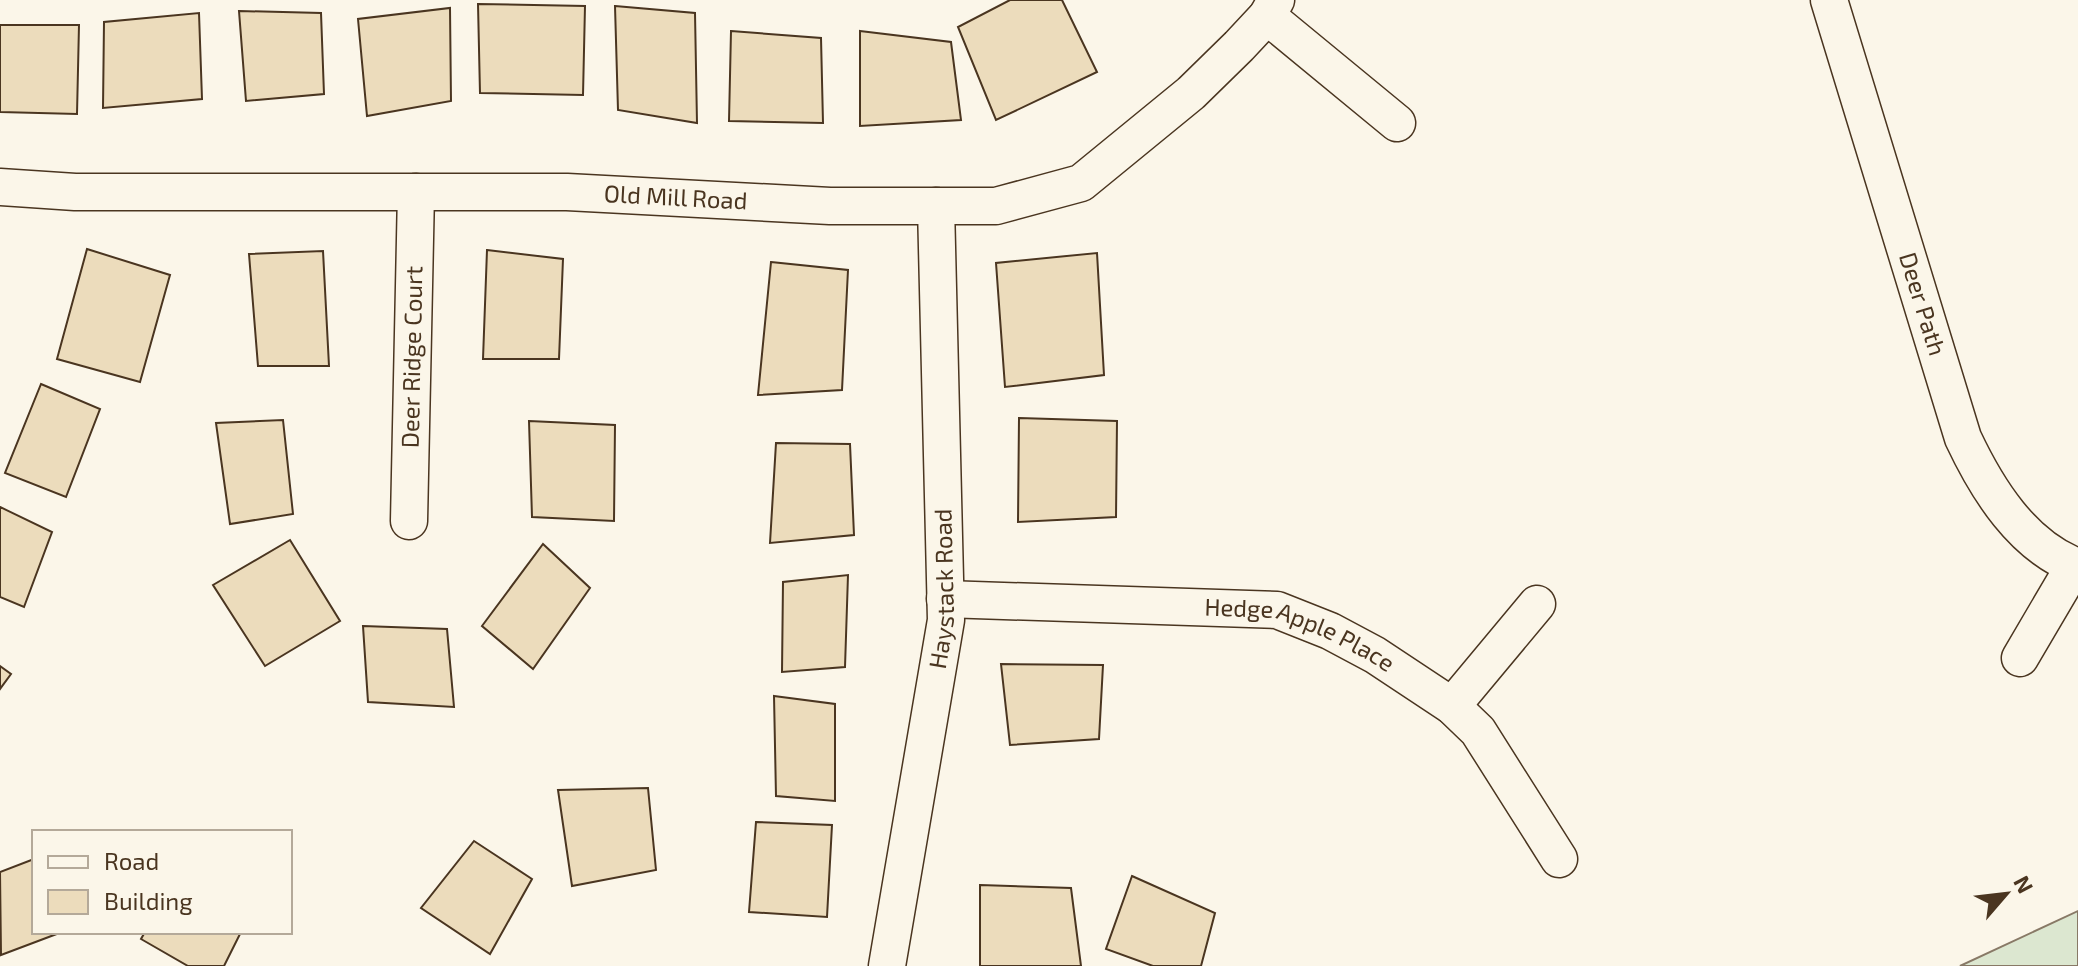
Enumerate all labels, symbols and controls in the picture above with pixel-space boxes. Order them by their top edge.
street label: Old Mill Road [603,178,748,215]
street label: Deer Path [1894,248,1953,359]
street label: Deer Ridge Court [395,266,427,448]
street label: Haystack Road [922,508,960,671]
street label: Hedge Apple Place [1204,592,1401,677]
legend [32,830,292,934]
text: Road [104,846,159,875]
north arrow [1966,854,2046,934]
text: N [2009,871,2040,897]
text: Building [104,886,193,915]

